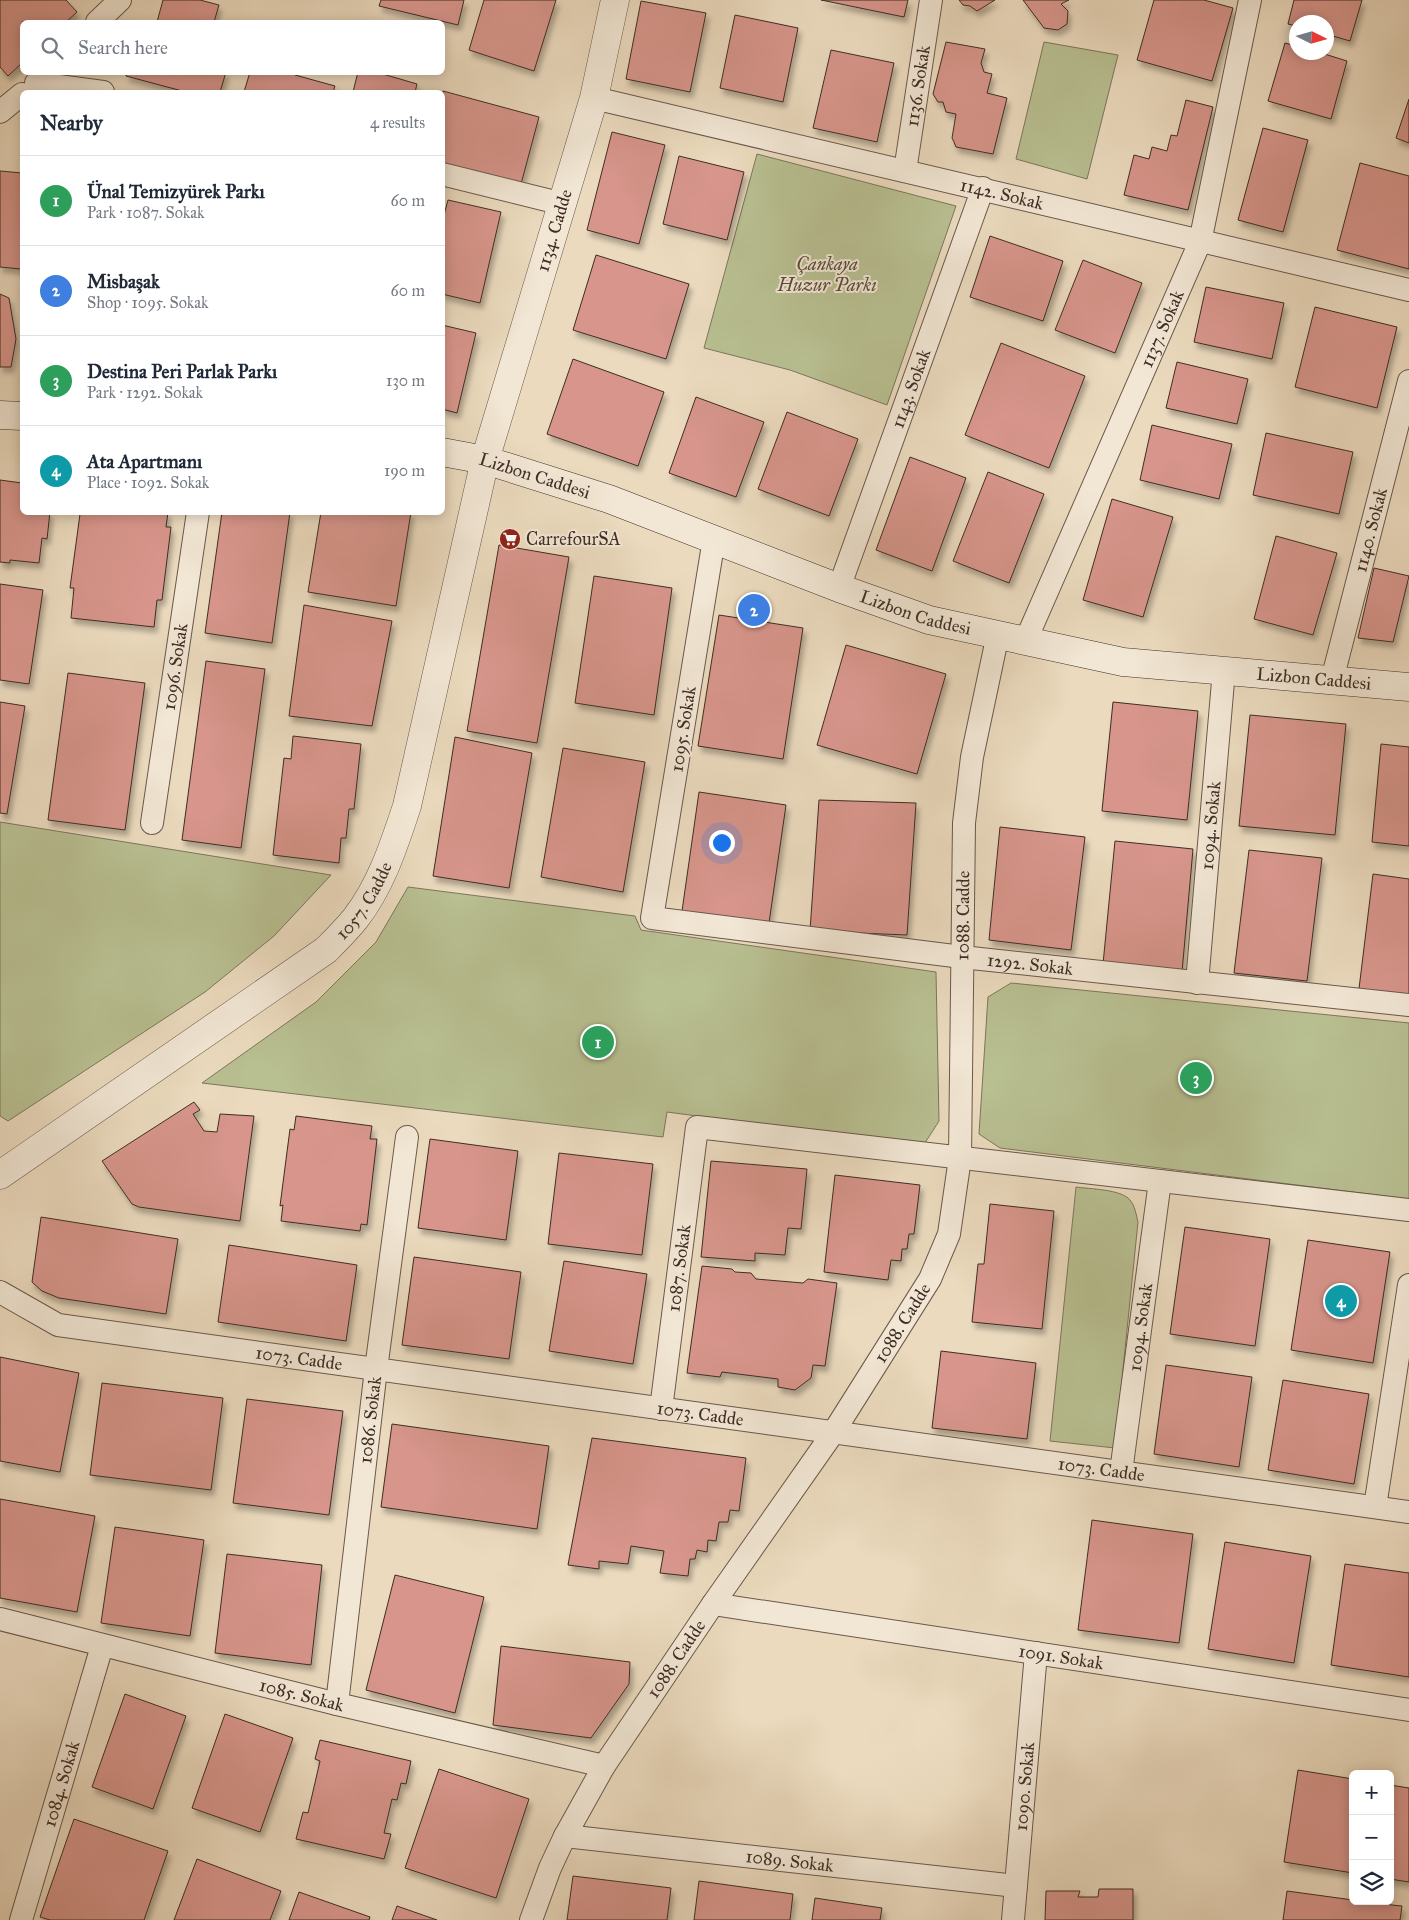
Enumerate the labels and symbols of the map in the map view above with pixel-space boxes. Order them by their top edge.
north arrow [1289,15,1334,60]
street label: 1136. Sokak [901,43,935,128]
street label: 1142. Sokak [958,174,1046,215]
street label: 1134. Cadde [531,187,577,274]
park label: Çankaya Huzur Parkı [777,253,876,296]
street label: 1137. Sokak [1136,286,1189,371]
street label: 1143. Sokak [886,345,935,431]
street label: Lizbon Caddesi [477,448,593,503]
street label: 1140. Sokak [1349,485,1392,574]
supermarket icon: CarrefourSA [498,527,522,551]
place label: CarrefourSA [526,528,621,550]
street label: Lizbon Caddesi [857,585,973,640]
pin: 2 [738,591,770,629]
street label: 1096. Sokak [158,621,193,712]
street label: Lizbon Caddesi [1256,663,1372,695]
street label: 1095. Sokak [665,684,701,773]
street label: 1094. Sokak [1196,780,1225,871]
your location [709,830,735,856]
street label: 1057. Cadde [331,859,397,944]
street label: 1088. Cadde [951,871,974,961]
street label: 1292. Sokak [986,949,1075,980]
pin: 1 [582,1023,614,1061]
pin: 3 [1180,1059,1212,1097]
street label: 1087. Sokak [663,1222,696,1313]
street label: 1088. Cadde [869,1279,936,1367]
street label: 1094. Sokak [1124,1281,1157,1373]
pin: 4 [1325,1282,1357,1320]
street label: 1073. Cadde [254,1341,344,1375]
street label: 1086. Sokak [354,1374,386,1465]
street label: 1073. Cadde [655,1397,745,1431]
street label: 1073. Cadde [1057,1453,1146,1486]
street label: 1088. Cadde [642,1615,710,1702]
street label: 1091. Sokak [1017,1640,1106,1674]
street label: 1085. Sokak [257,1674,347,1716]
street label: 1084. Sokak [38,1737,85,1830]
street label: 1090. Sokak [1010,1741,1039,1832]
street label: 1089. Sokak [745,1845,835,1877]

